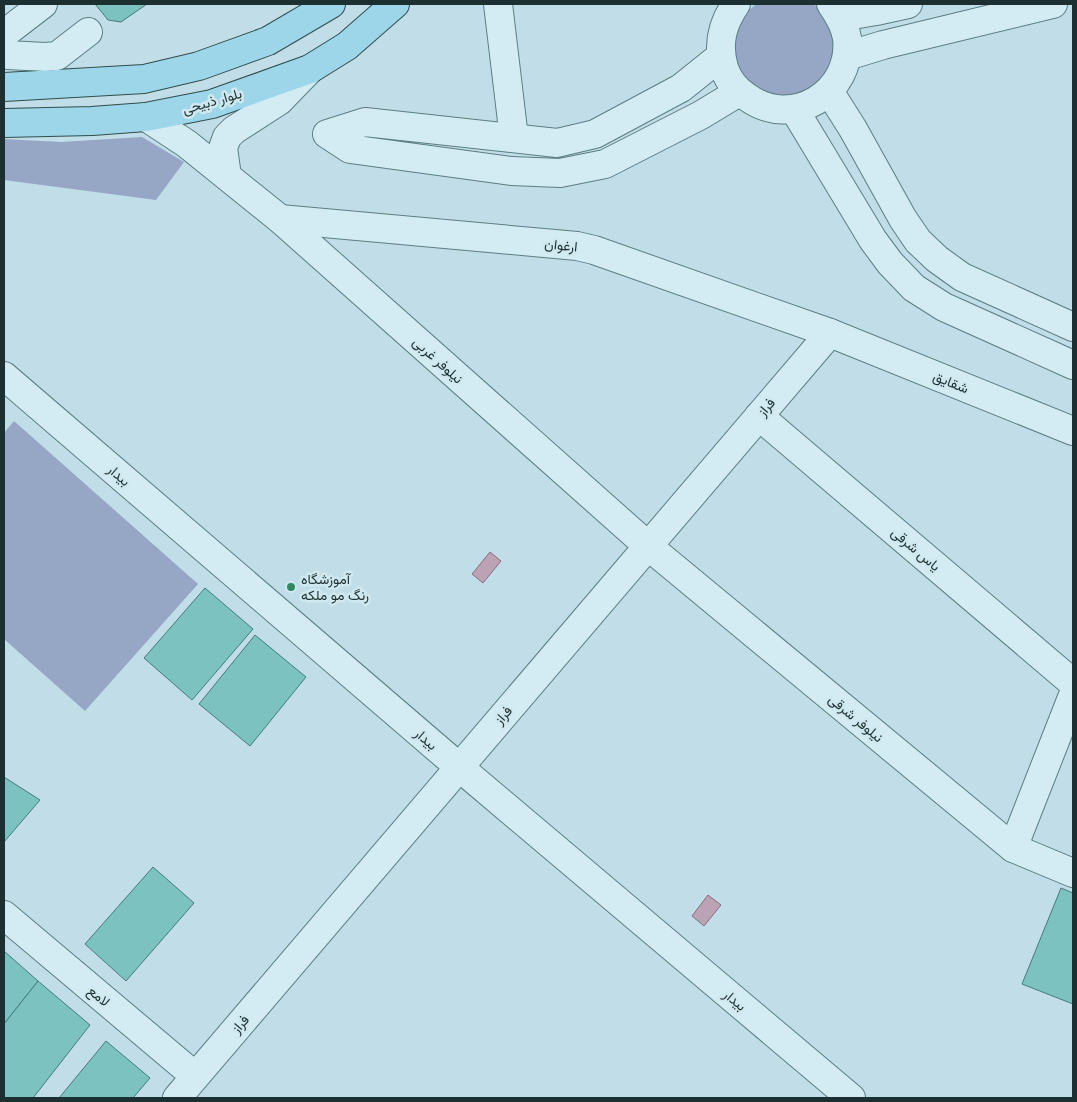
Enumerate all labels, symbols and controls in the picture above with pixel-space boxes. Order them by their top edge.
street label: بلوار ذبیحی [180,83,244,118]
street label: ارغوان [544,233,579,256]
street label: نیلوفر غربی [409,332,468,387]
street label: شقایق [931,366,972,397]
street label: فراز [752,393,779,421]
street label: بیدار [103,459,135,490]
street label: یاس شرقی [888,522,945,575]
place label: آموزشگاه رنگ مو ملکه [301,569,369,604]
marker: آموزشگاه رنگ مو ملکه [285,581,297,593]
street label: نیلوفر شرقی [825,689,888,746]
street label: فراز [489,701,516,729]
street label: بیدار [410,723,442,754]
street label: لامع [83,981,115,1012]
street label: بیدار [719,984,751,1015]
street label: فراز [226,1010,253,1038]

